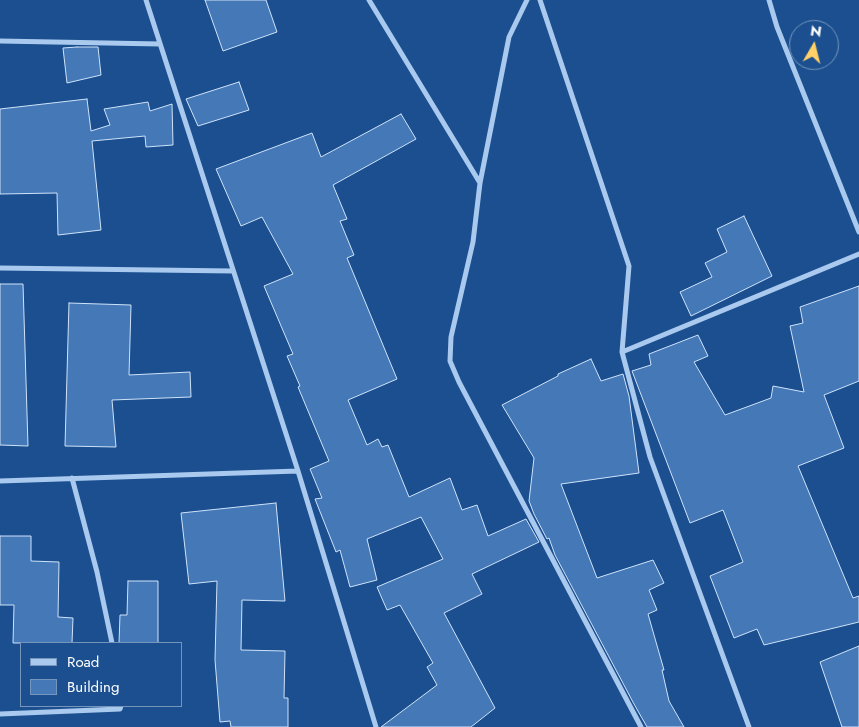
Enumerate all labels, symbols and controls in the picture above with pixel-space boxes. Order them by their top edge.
north arrow [789,20,839,70]
text: N [809,20,823,42]
legend [20,642,182,707]
text: Road [67,651,99,673]
text: Building [67,676,119,698]

